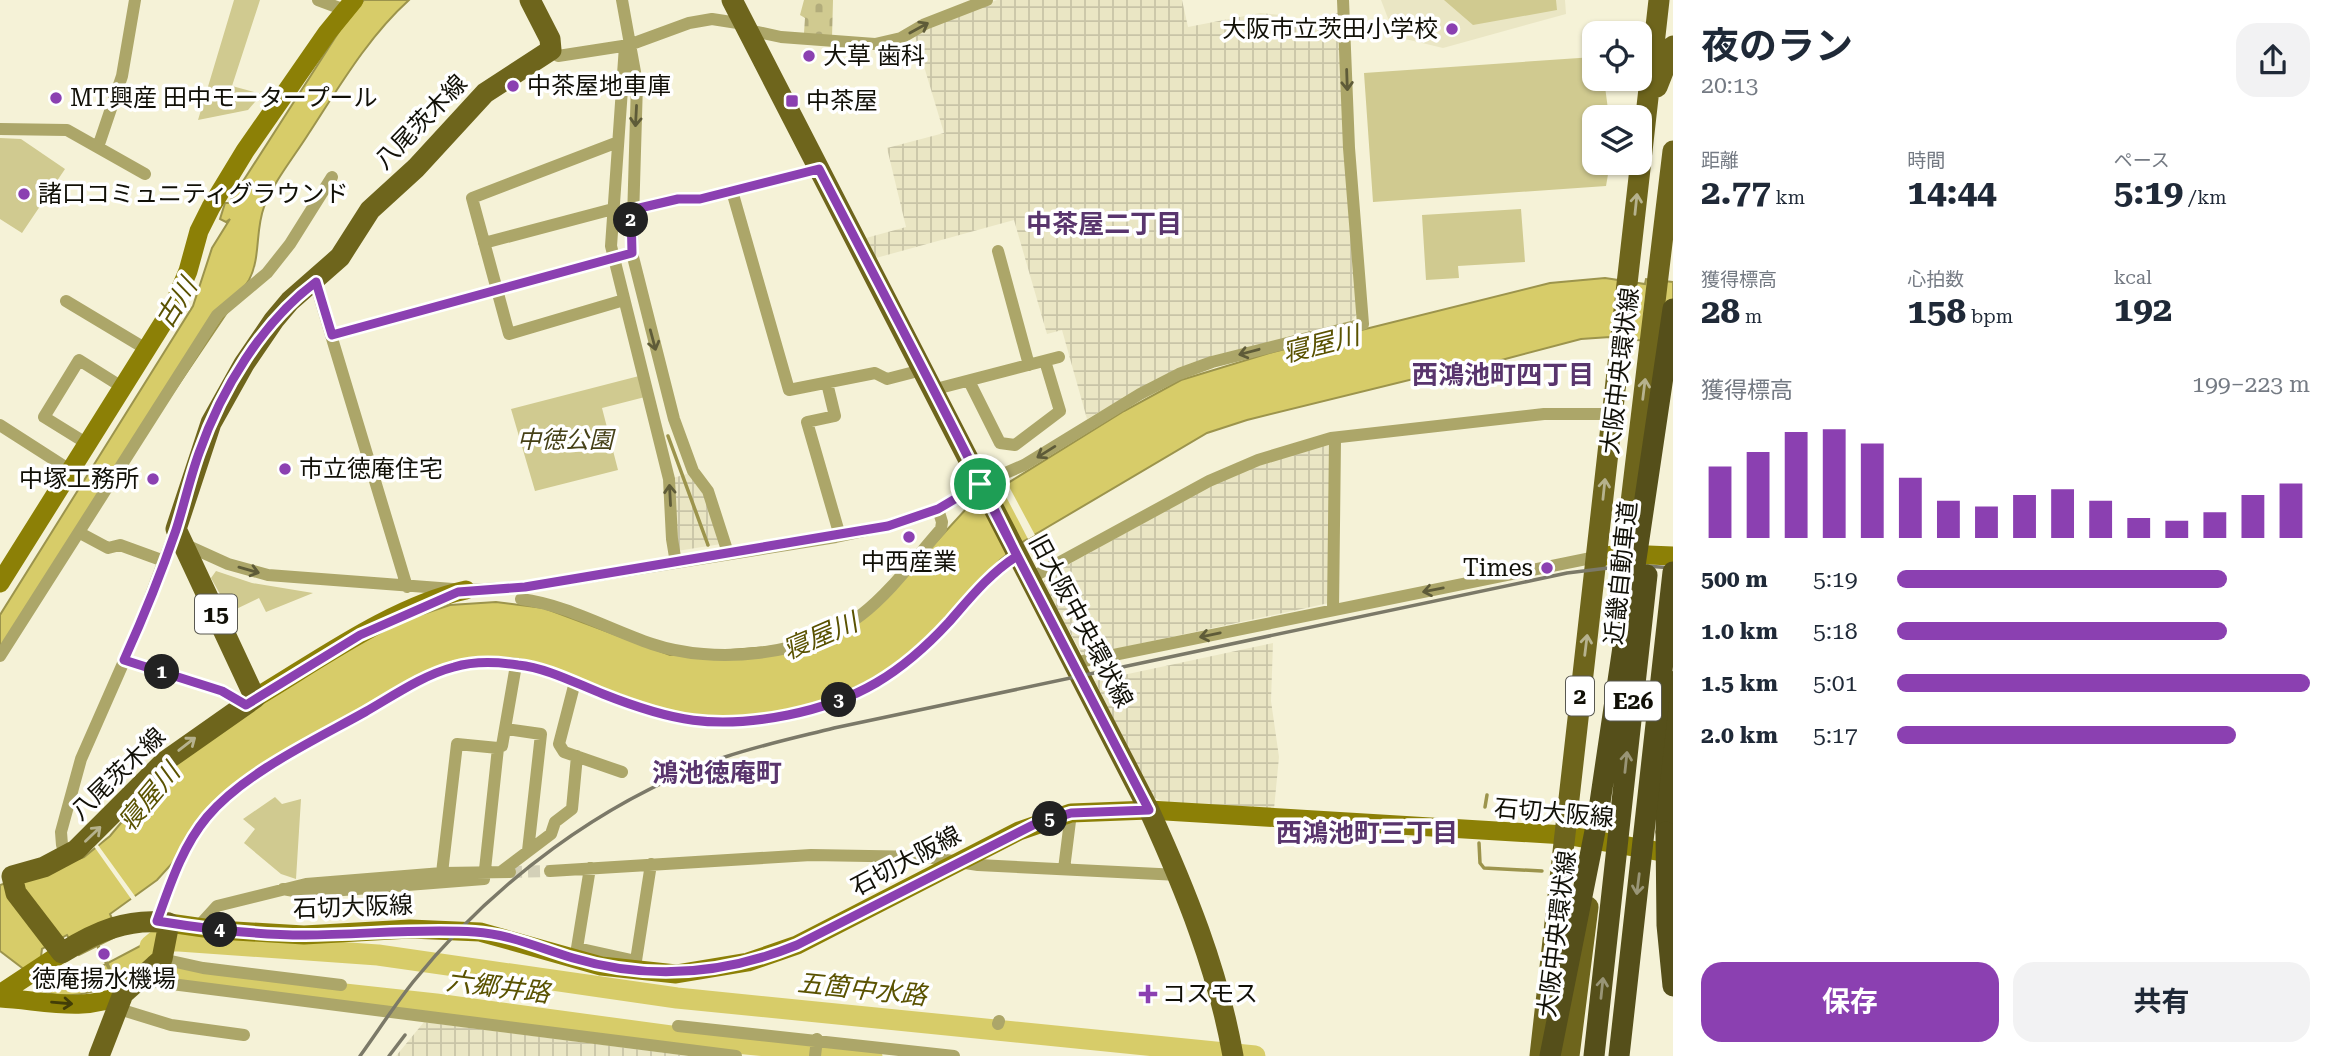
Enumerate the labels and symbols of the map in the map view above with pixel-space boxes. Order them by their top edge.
place label: 大阪市立茨田小学校 [1222,15,1438,43]
one-way arrow [908,21,928,35]
marker: 大阪市立茨田小学校 [1444,21,1460,37]
place label: 大草 歯科 [823,42,925,70]
marker: 大草 歯科 [801,48,817,64]
one-way arrow [1340,68,1353,91]
street label: 八尾茨木線 [369,69,473,175]
place label: 中茶屋地車庫 [527,72,671,100]
marker: 中茶屋地車庫 [505,78,521,94]
place label: MT興産 田中モータープール [70,84,378,112]
place label: 中茶屋 [806,87,878,115]
marker: MT興産 田中モータープール [48,90,64,106]
marker: 中茶屋 [784,93,800,109]
one-way arrow [629,104,642,126]
place label: 諸口コミュニティグラウンド [38,180,349,208]
marker: 諸口コミュニティグラウンド [16,186,32,202]
one-way arrow [1630,193,1643,216]
pin: 2 [614,202,648,238]
district label: 中茶屋二丁目 [1026,209,1182,239]
water label: 古川 [149,270,204,333]
street label: 大阪中央環状線 [1596,286,1644,456]
water label: 寝屋川 [1280,319,1365,368]
one-way arrow [647,328,660,351]
one-way arrow [1238,347,1260,360]
district label: 西鴻池町四丁目 [1412,360,1594,390]
one-way arrow [1637,378,1650,401]
park label: 中徳公園 [517,426,616,454]
one-way arrow [1037,444,1056,459]
pin [950,454,1010,514]
place label: 市立徳庵住宅 [299,455,443,483]
marker: 市立徳庵住宅 [277,461,293,477]
place label: 中塚工務所 [19,465,139,493]
marker: 中塚工務所 [145,471,161,487]
one-way arrow [1597,479,1610,501]
one-way arrow [663,484,676,507]
street label: 近畿自動車道 [1600,500,1642,646]
marker: 中西産業 [901,529,917,545]
street label: 旧大阪中央環状線 [1024,530,1138,712]
place label: 中西産業 [861,548,957,576]
place label: Times [1463,554,1533,582]
marker: Times [1539,560,1555,576]
one-way arrow [237,565,259,578]
one-way arrow [1422,583,1445,597]
road number: 15 [195,594,237,634]
water label: 寝屋川 [778,606,865,665]
one-way arrow [1199,629,1222,643]
one-way arrow [1580,635,1593,657]
pin: 1 [144,654,180,690]
road number: 2 [1566,676,1594,716]
road number: E26 [1605,681,1661,720]
pin: 3 [822,682,856,718]
street label: 八尾茨木線 [65,722,171,826]
one-way arrow [178,736,196,751]
one-way arrow [1620,751,1633,774]
water label: 寝屋川 [112,755,187,837]
district label: 鴻池徳庵町 [652,758,782,788]
street label: 石切大阪線 [1493,794,1615,832]
pin: 5 [1032,802,1068,836]
district label: 西鴻池町三丁目 [1276,818,1458,848]
street label: 石切大阪線 [846,820,966,902]
one-way arrow [83,826,101,843]
street label: 大阪中央環状線 [1533,849,1581,1019]
one-way arrow [1632,872,1645,895]
street label: 石切大阪線 [293,891,413,923]
pin: 4 [202,912,238,948]
marker: 徳庵揚水機場 [96,946,112,962]
place label: 徳庵揚水機場 [32,965,176,993]
water label: 六郷井路 [445,966,553,1008]
water label: 五箇中水路 [796,967,930,1011]
one-way arrow [1595,977,1608,1000]
place label: コスモス [1162,980,1258,1008]
marker: コスモス [1140,986,1156,1002]
one-way arrow [50,997,73,1010]

